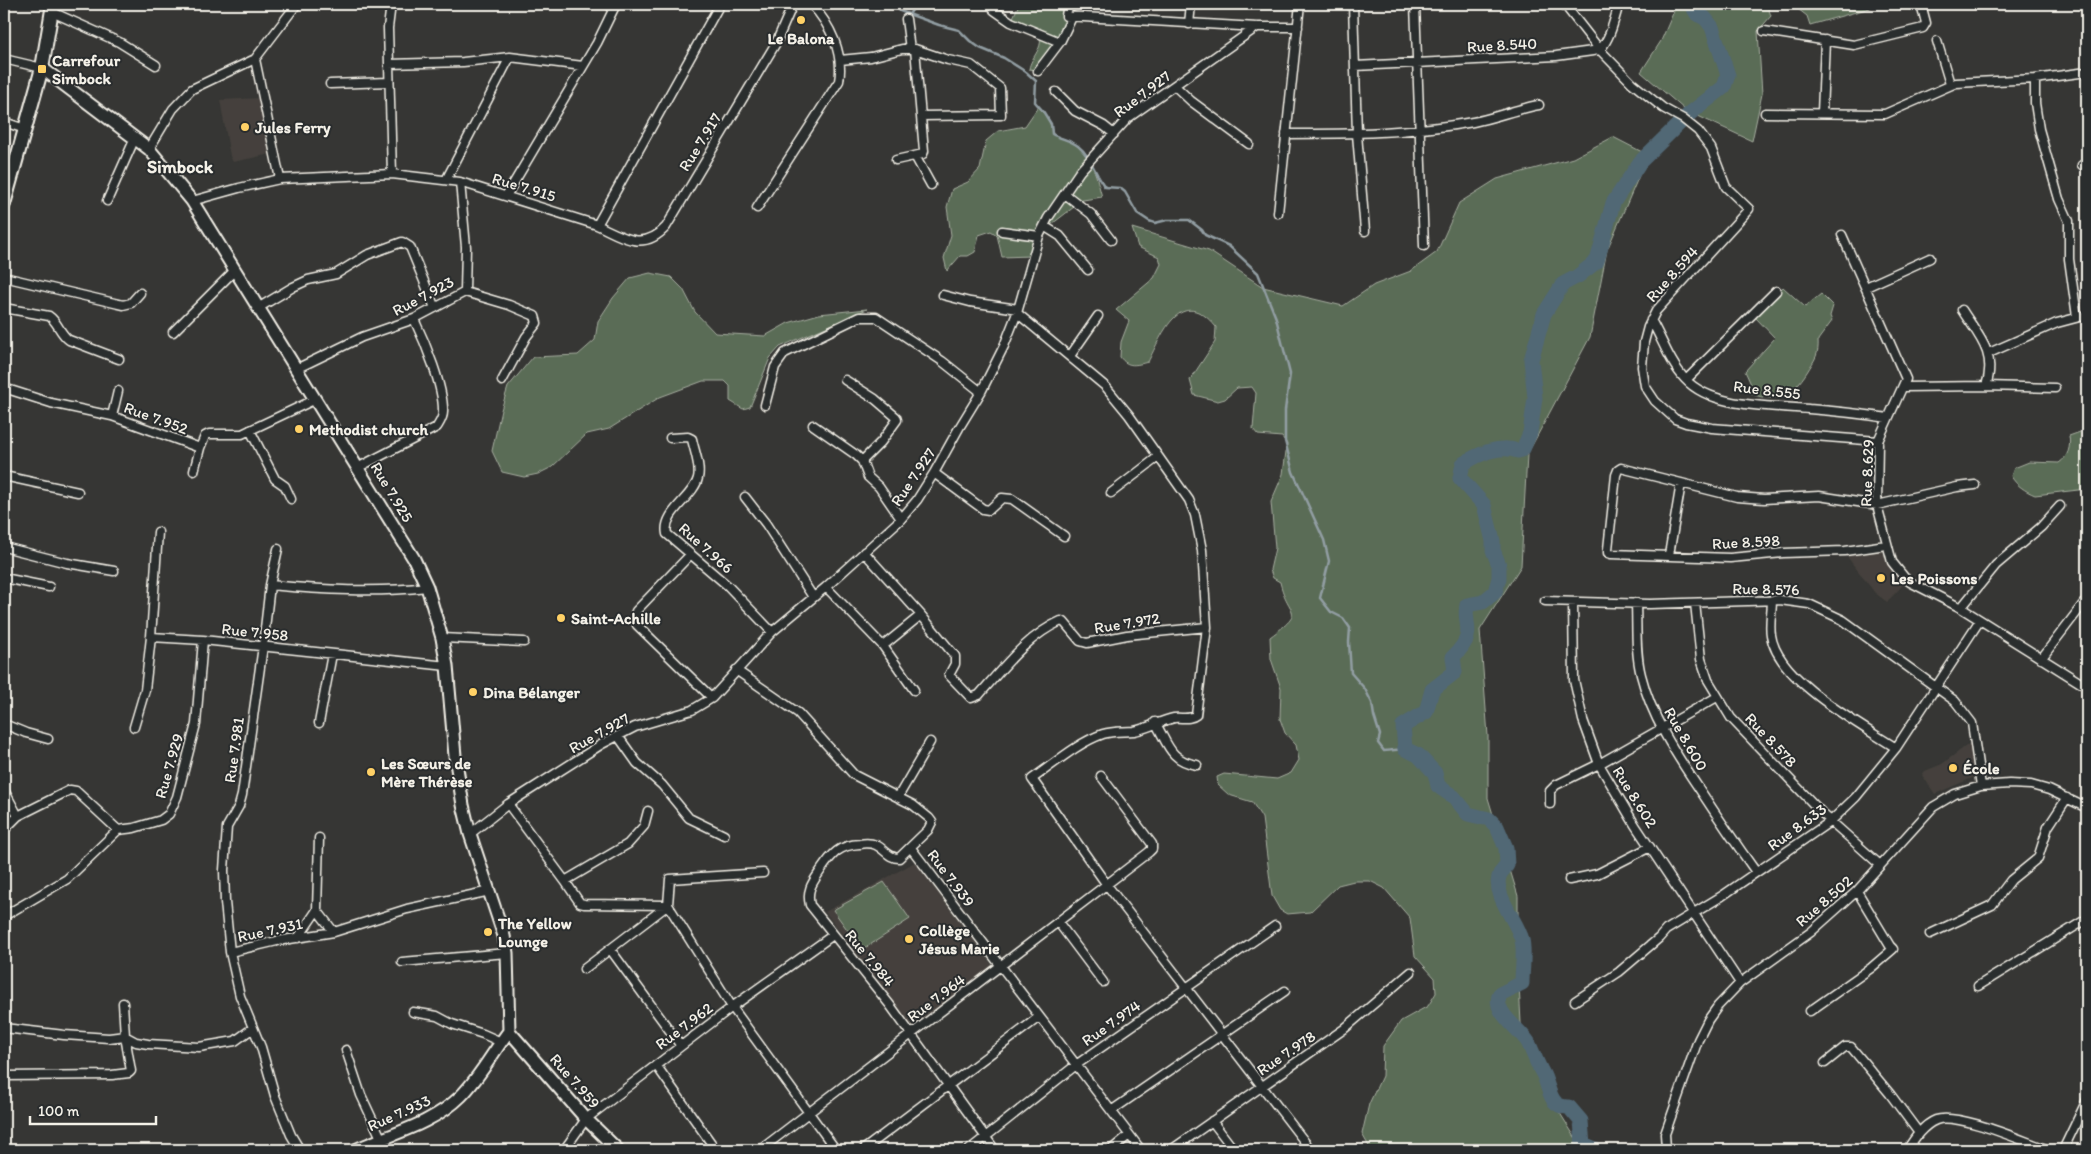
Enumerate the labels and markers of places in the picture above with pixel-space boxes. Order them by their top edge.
marker: Le Balona [795,14,807,26]
place label: Le Balona [768,29,835,48]
place label: Carrefour Simbock [52,51,121,88]
marker: Carrefour Simbock [36,63,48,75]
place label: Jules Ferry [254,118,331,138]
marker: Jules Ferry [239,121,251,133]
place label: Methodist church [309,420,428,439]
marker: Methodist church [293,423,305,435]
place label: Les Poissons [1891,569,1977,588]
marker: Les Poissons [1875,572,1887,584]
place label: Saint-Achille [571,609,661,628]
marker: Saint-Achille [555,612,567,624]
place label: Dina Bélanger [483,683,581,703]
marker: Dina Bélanger [467,686,479,698]
place label: Les Sœurs de Mère Thérèse [381,754,473,791]
place label: École [1963,759,2000,778]
marker: École [1947,762,1959,774]
marker: Les Sœurs de Mère Thérèse [365,766,377,778]
place label: The Yellow Lounge [497,914,572,952]
place label: Collège Jésus Marie [918,921,1000,958]
marker: The Yellow Lounge [482,926,494,938]
marker: Collège Jésus Marie [903,933,915,945]

